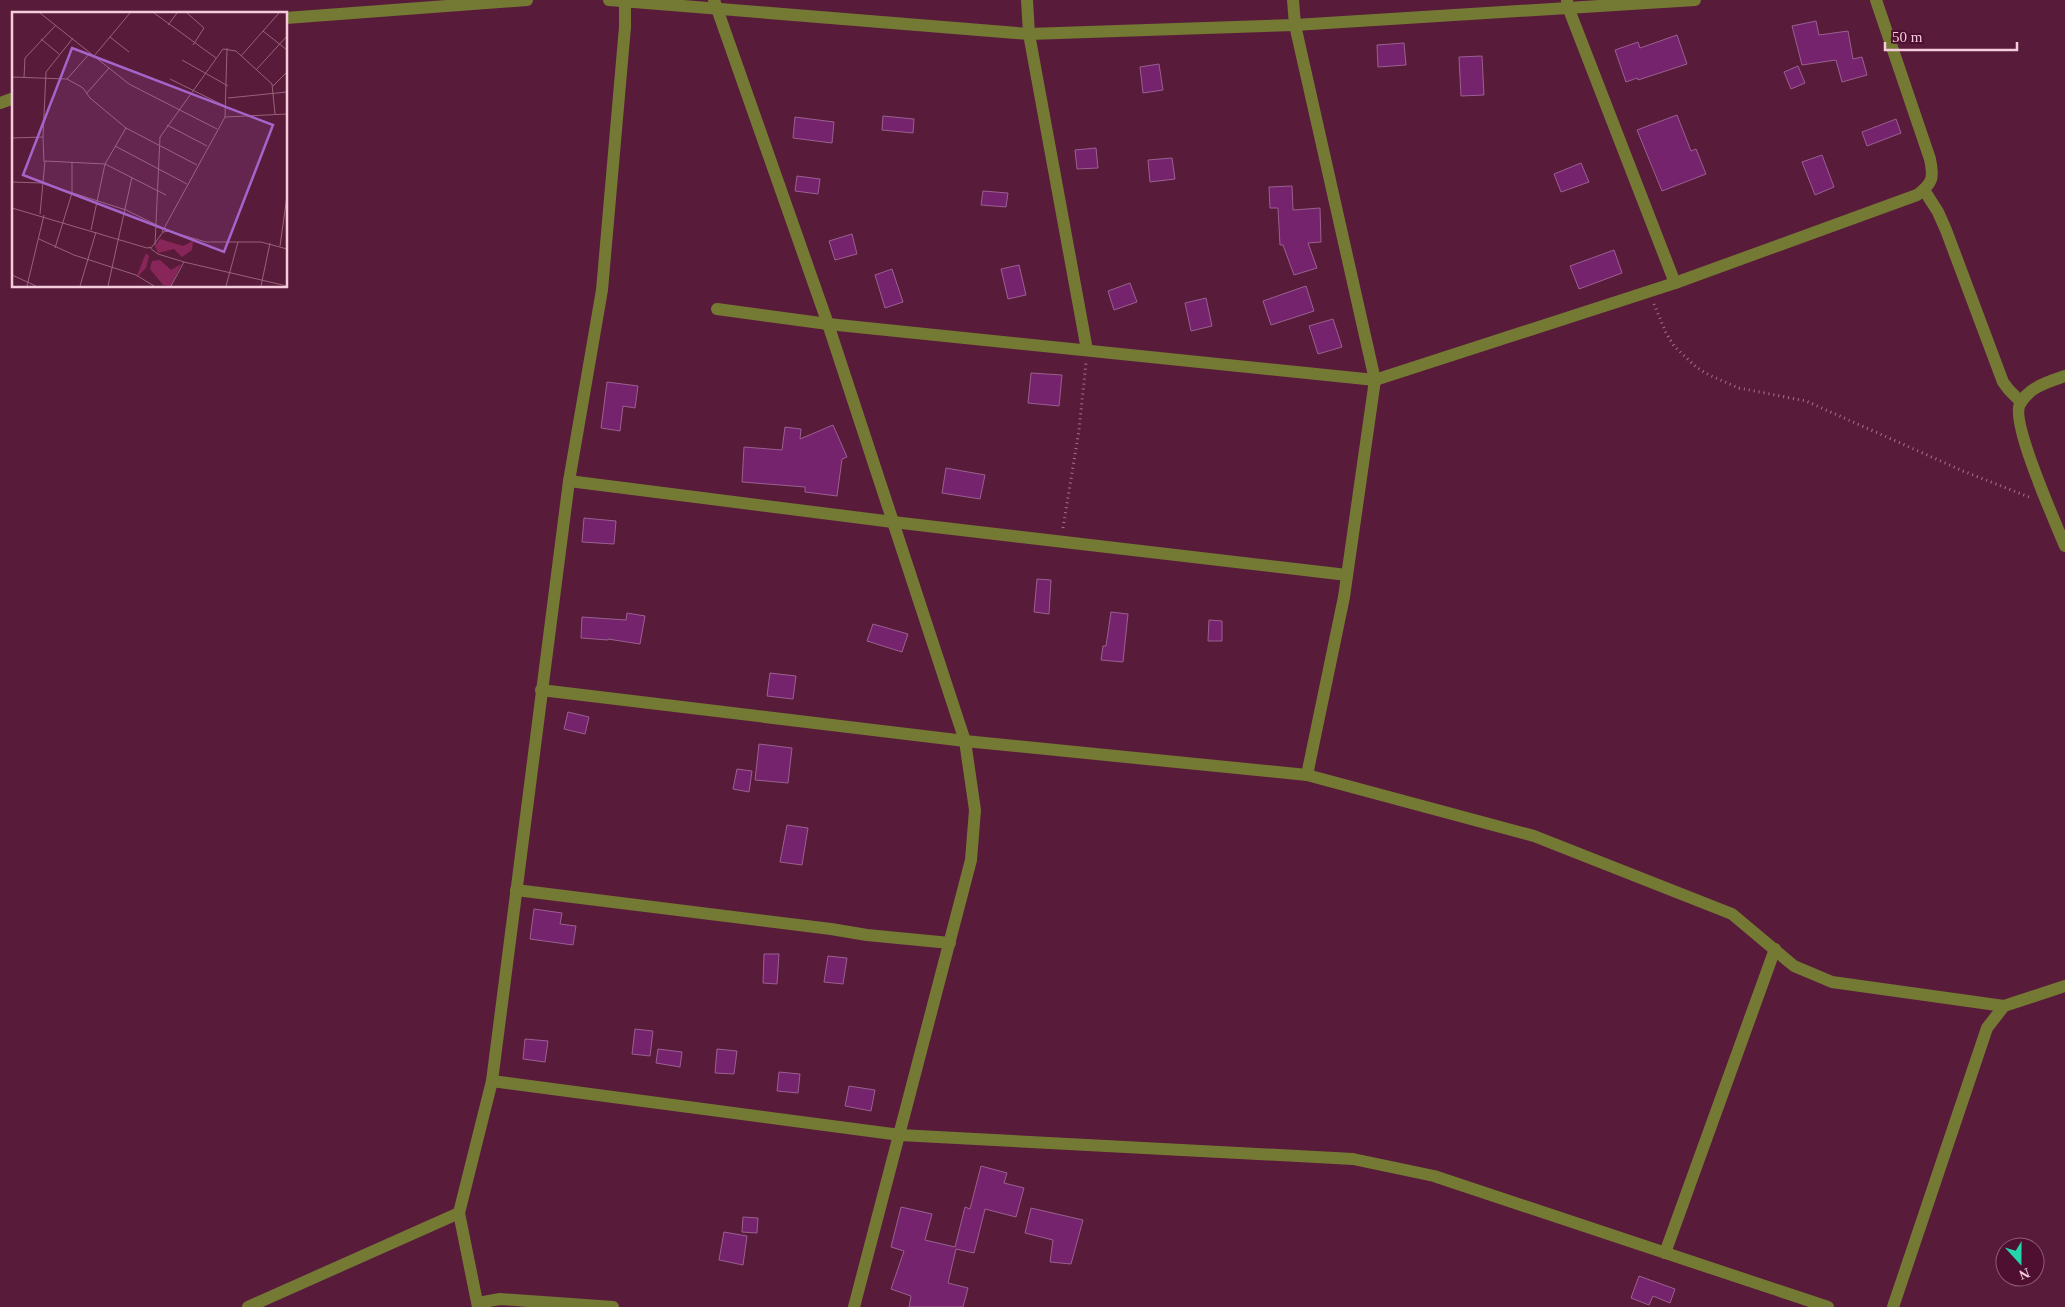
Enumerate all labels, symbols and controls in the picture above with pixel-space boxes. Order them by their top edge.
inset map [12,12,288,288]
scale bar [1885,20,2018,52]
text: 50 m [1892,29,1923,45]
north arrow [1995,1237,2045,1287]
text: N [2017,1265,2032,1282]

